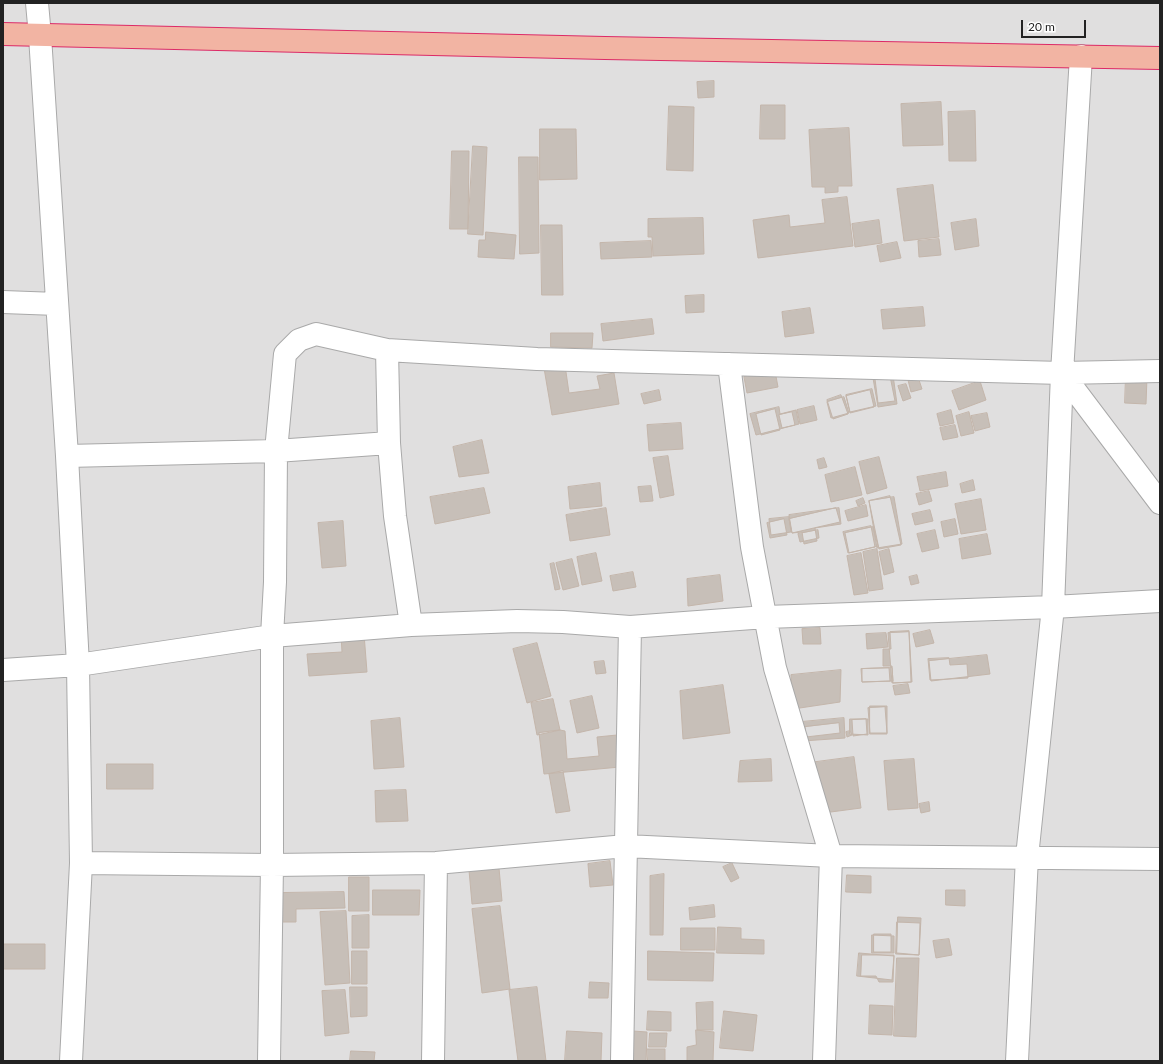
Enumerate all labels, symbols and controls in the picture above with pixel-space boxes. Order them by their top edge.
scale bar [1023,12,1088,38]
text: 20 m [1028,19,1055,34]

